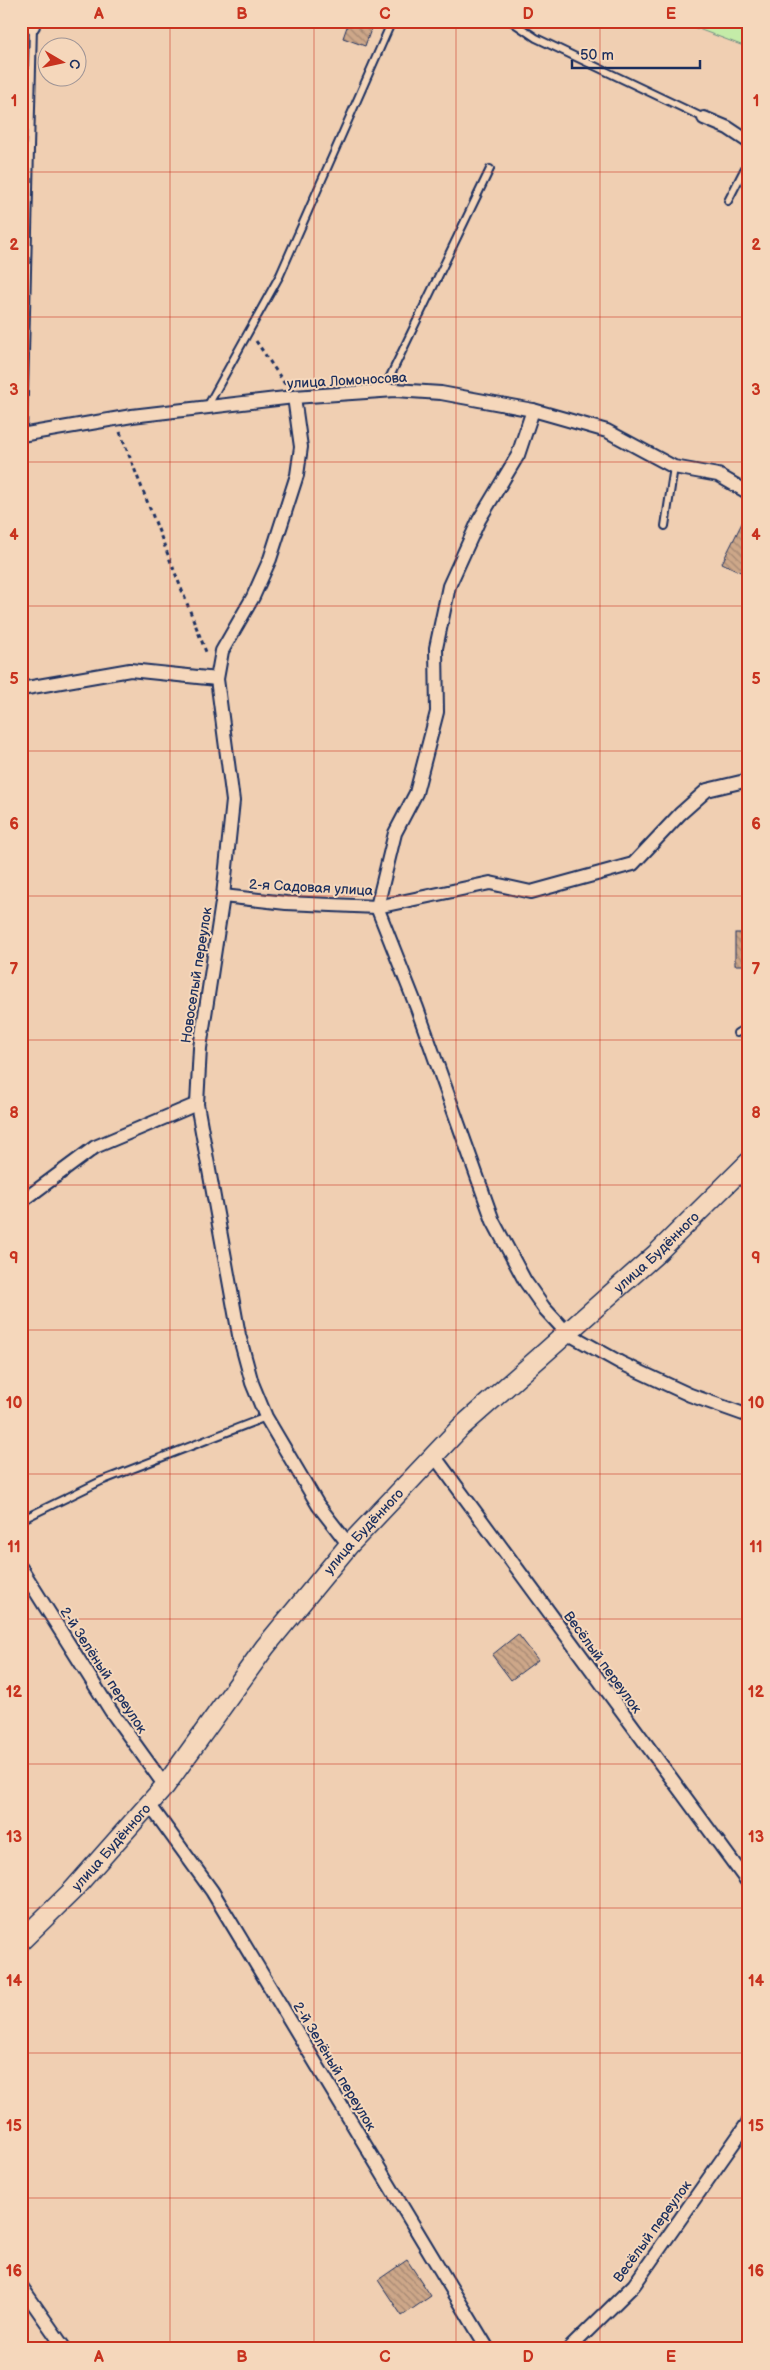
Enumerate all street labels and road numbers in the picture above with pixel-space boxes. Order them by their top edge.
street label: улица Ломоносова [287,369,408,392]
street label: 2-я Садовая улица [248,876,374,899]
street label: Новоселый переулок [177,905,216,1044]
street label: улица Будённого [611,1208,703,1296]
street label: улица Будённого [320,1485,407,1578]
street label: 2-й Зелёный переулок [56,1604,151,1737]
street label: Весёлый переулок [560,1608,646,1717]
street label: улица Будённого [68,1800,154,1894]
street label: 2-й Зелёный переулок [289,1999,380,2134]
street label: Весёлый переулок [610,2177,695,2286]

